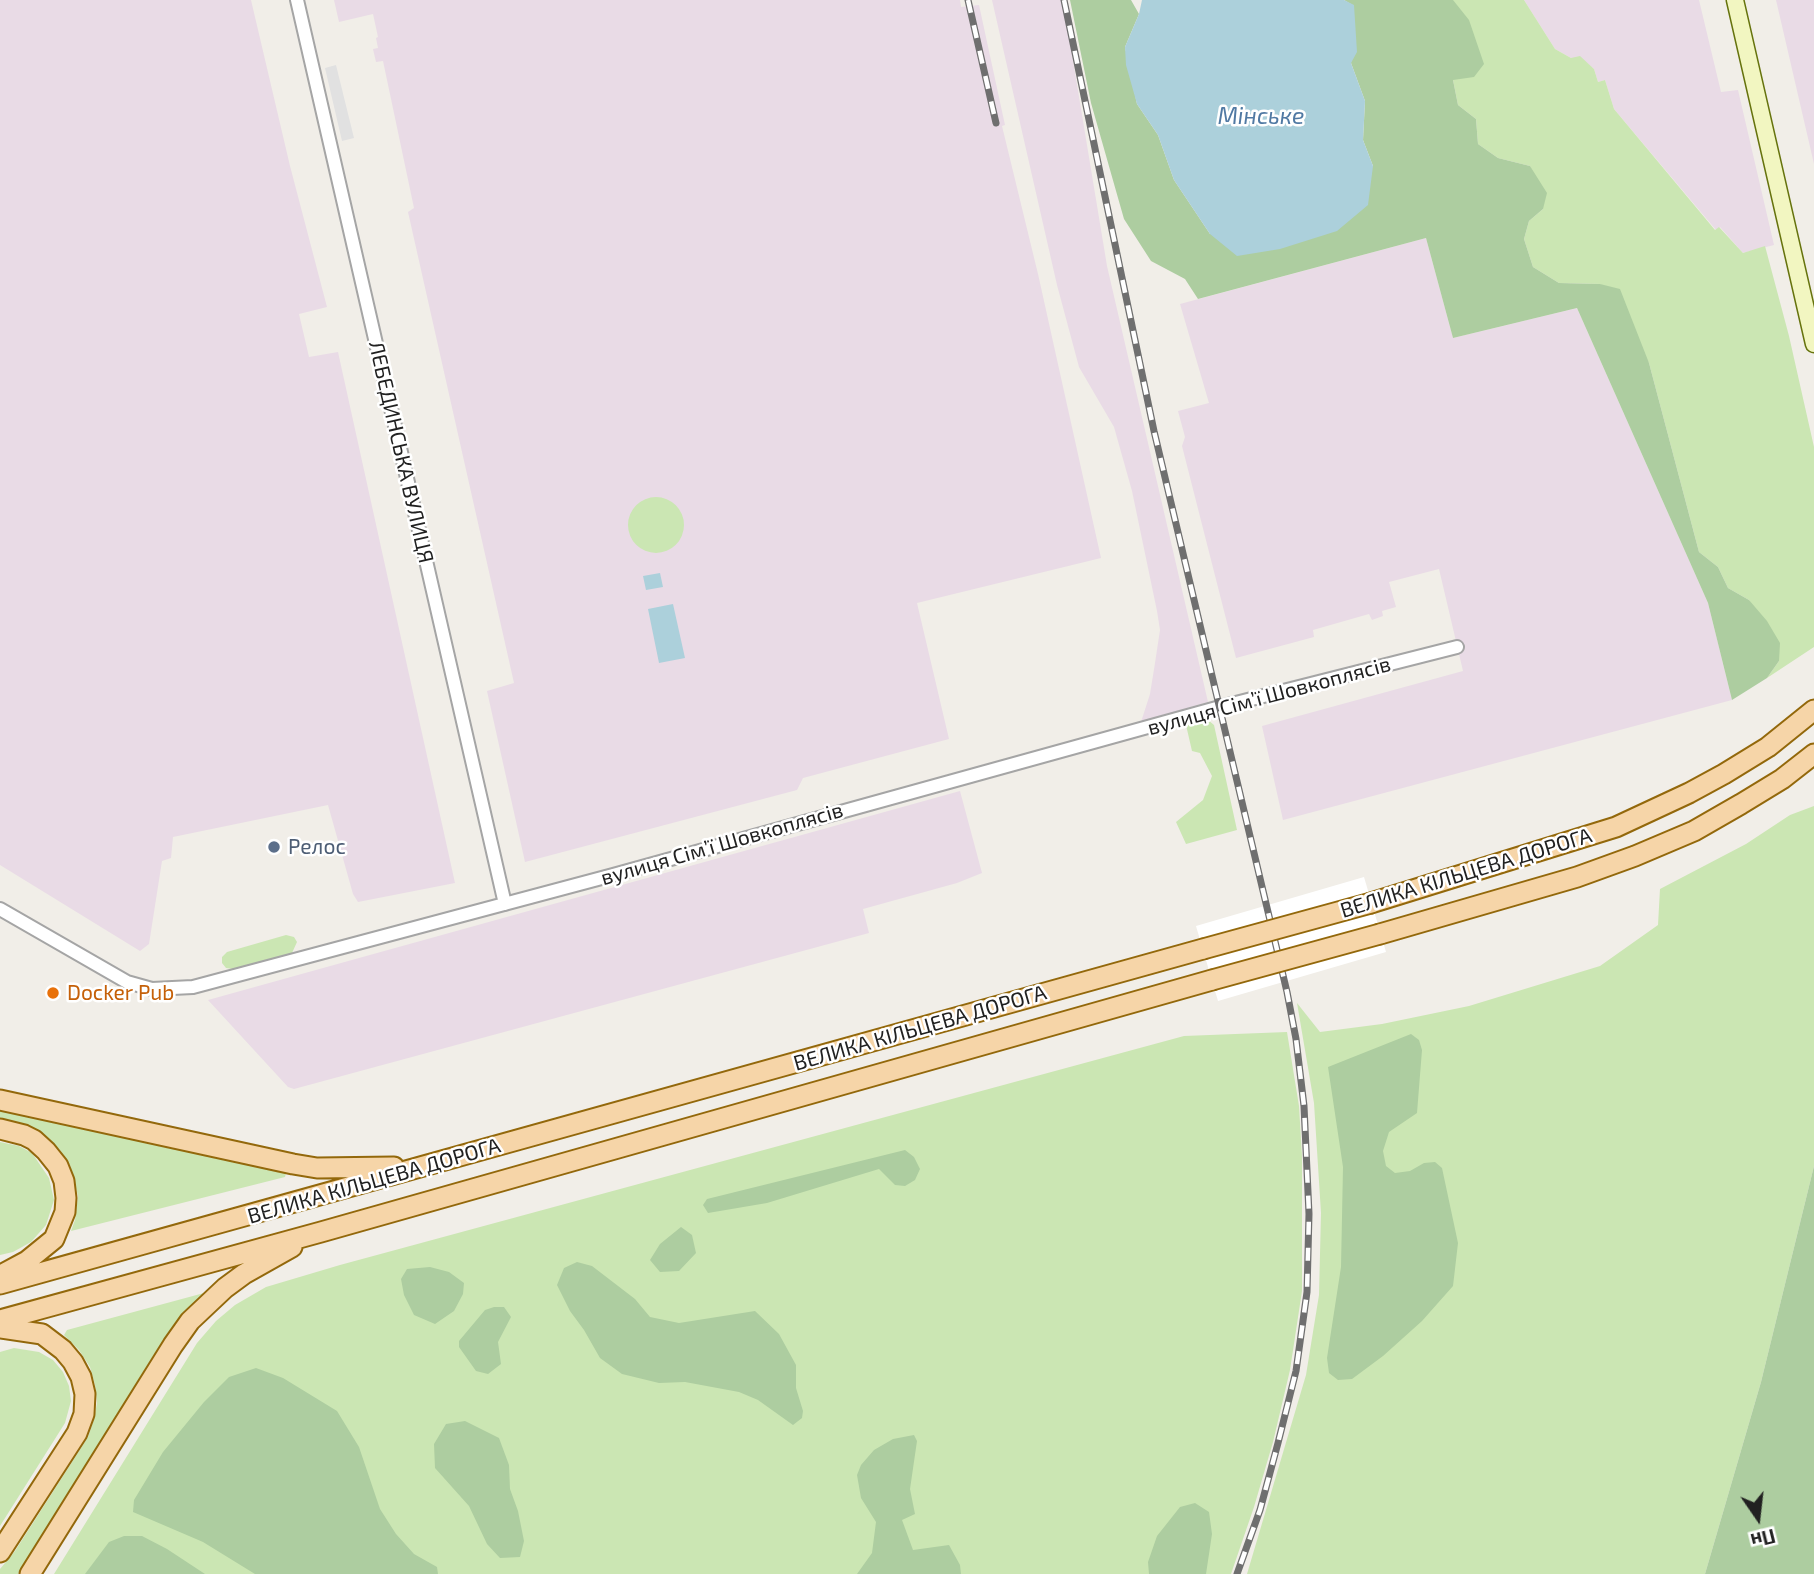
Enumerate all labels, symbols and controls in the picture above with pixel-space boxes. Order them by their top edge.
water label: Мінське [1218,102,1304,130]
street label: ЛЕБЕДИНСЬКА ВУЛИЦЯ [363,339,439,565]
street label: вулиця Сімʼї Шовкоплясів [1145,651,1393,741]
street label: вулиця Сімʼї Шовкоплясів [598,797,846,891]
street label: ВЕЛИКА КІЛЬЦЕВА ДОРОГА [1337,823,1595,923]
place label: Релос [288,834,346,860]
marker: Релос [266,839,282,855]
place label: Docker Pub [67,980,174,1006]
street label: ВЕЛИКА КІЛЬЦЕВА ДОРОГА [791,980,1049,1076]
marker: Docker Pub [45,985,61,1001]
street label: ВЕЛИКА КІЛЬЦЕВА ДОРОГА [245,1133,503,1229]
north arrow [1723,1483,1793,1553]
text: Пн [1748,1525,1778,1553]

